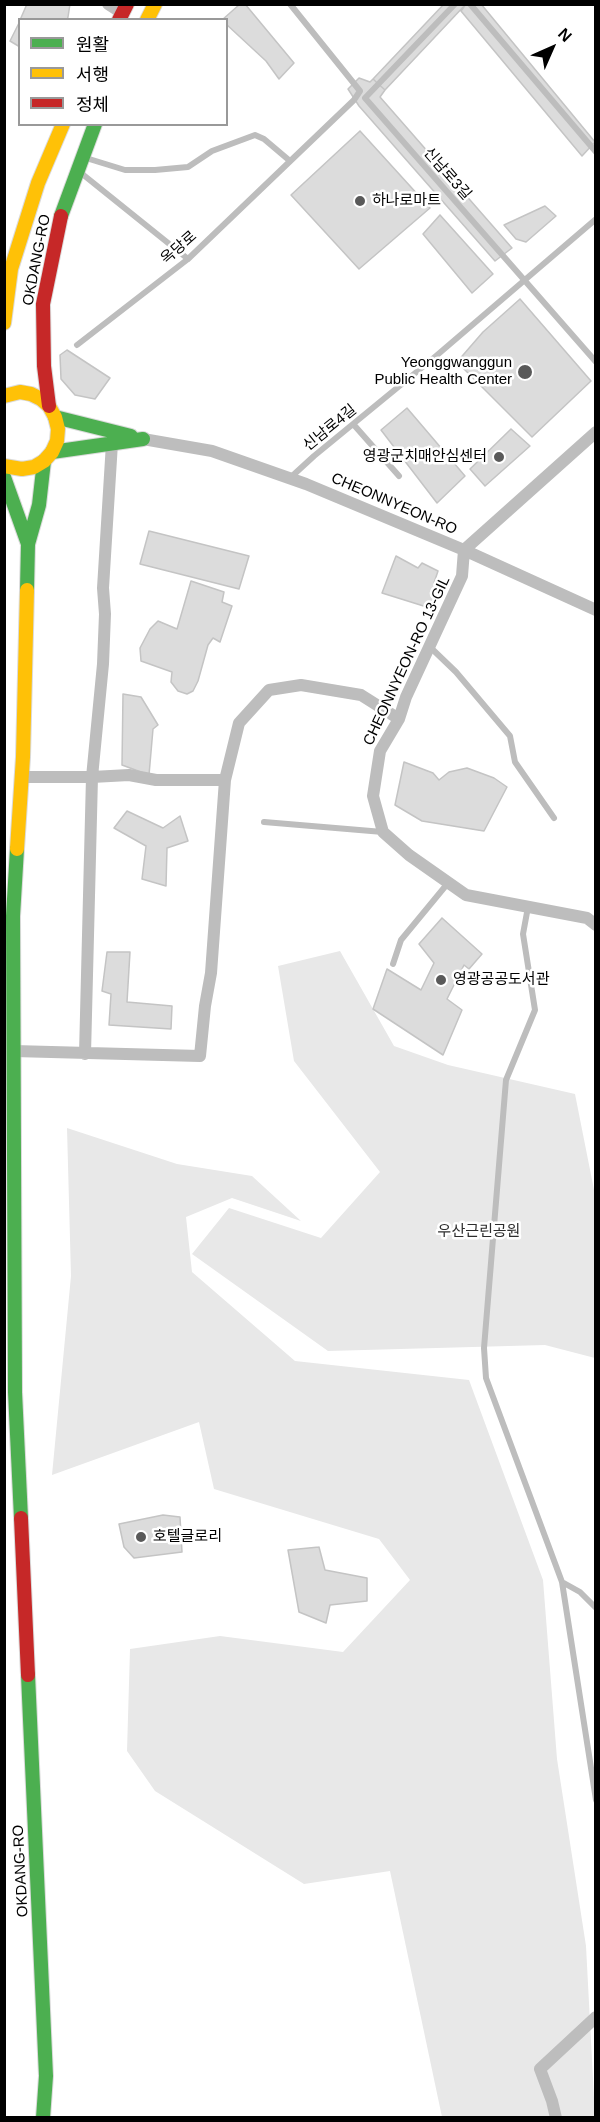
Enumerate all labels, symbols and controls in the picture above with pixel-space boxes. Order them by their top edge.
legend [18,18,228,126]
north arrow [522,18,582,78]
text: N [555,25,575,45]
text: 원활 [76,35,109,55]
text: 서행 [76,65,109,85]
text: 정체 [76,95,109,115]
street label: 신남로3길 [419,144,475,204]
place label: 하나로마트 [372,192,441,210]
marker: 하나로마트 [353,194,367,208]
street label: OKDANG-RO [19,213,55,307]
street label: 옥당로 [157,228,201,268]
place label: Yeonggwanggun Public Health Center [374,354,512,389]
marker: Yeonggwanggun Public Health Center [516,363,534,381]
street label: 신남로4길 [300,401,360,455]
place label: 영광군치매안심센터 [363,448,487,466]
marker: 영광군치매안심센터 [492,450,506,464]
street label: CHEONNYEON-RO [328,469,460,539]
street label: CHEONNYEON-RO 13-GIL [360,573,454,749]
place label: 영광공공도서관 [453,971,550,989]
marker: 영광공공도서관 [434,973,448,987]
park label: 우산근린공원 [438,1223,520,1241]
place label: 호텔글로리 [153,1528,222,1546]
marker: 호텔글로리 [134,1530,148,1544]
street label: OKDANG-RO [10,1824,32,1918]

